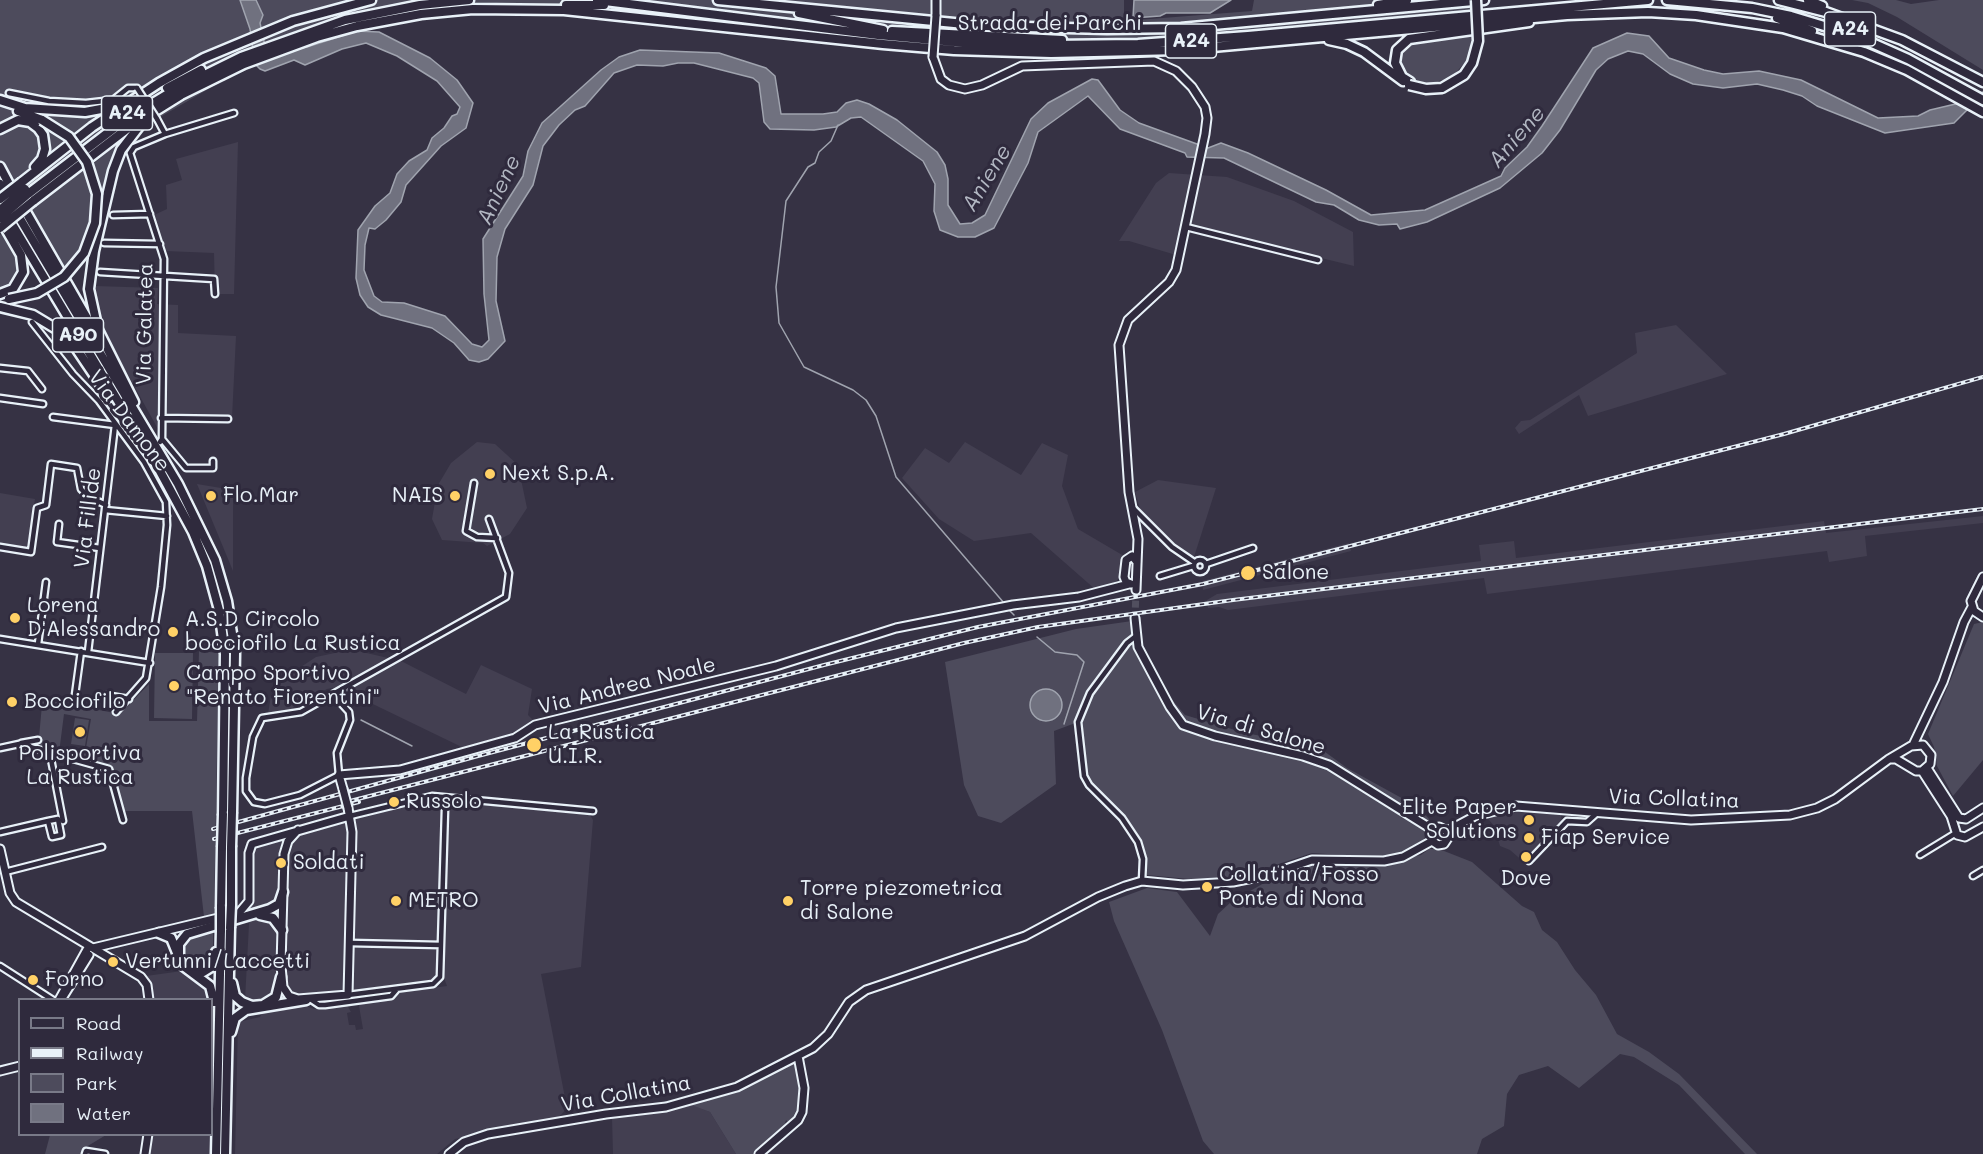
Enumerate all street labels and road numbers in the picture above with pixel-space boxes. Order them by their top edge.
street label: Strada dei Parchi [958,11,1142,37]
road number: A24 [1824,12,1876,46]
road number: A24 [1166,24,1216,58]
road number: A24 [102,96,152,130]
street label: Via Galatea [131,263,159,385]
road number: A90 [52,318,104,352]
street label: Via Damone [83,365,175,477]
street label: Via Fillide [69,466,107,570]
street label: Via Andrea Noale [536,652,718,720]
street label: Via di Salone [1193,699,1329,761]
street label: Via Collatina [1608,784,1740,814]
street label: Via Collatina [559,1070,693,1118]

